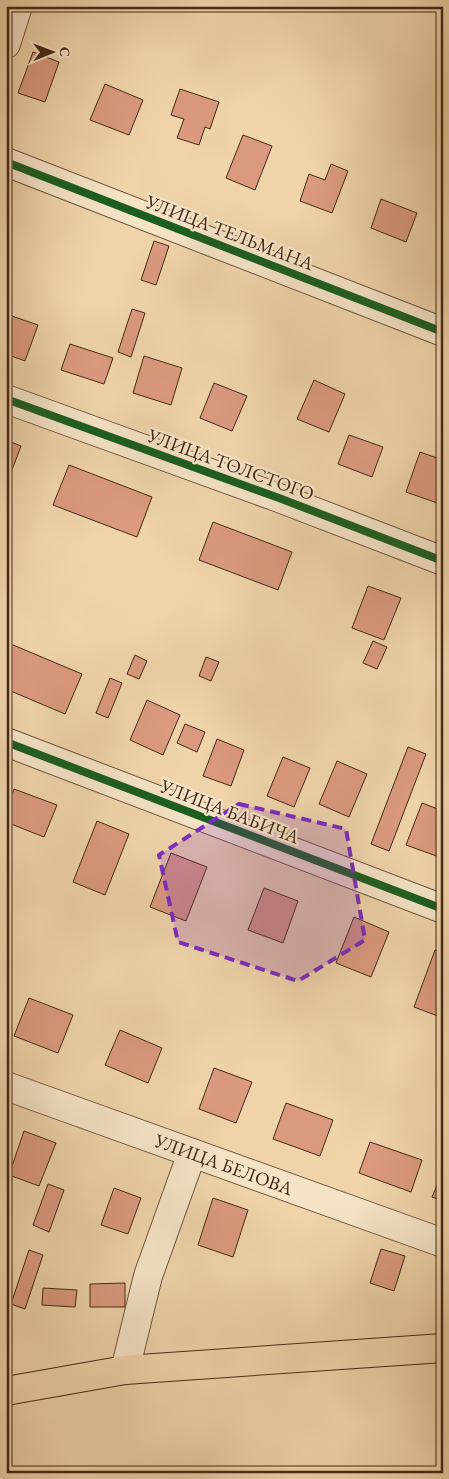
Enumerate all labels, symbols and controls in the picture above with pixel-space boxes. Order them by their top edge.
north arrow [28,28,78,78]
text: С [56,47,74,57]
street label: УЛИЦА ТЕЛЬМАНА [141,189,318,276]
street label: УЛИЦА ТОЛСТОГО [143,422,318,506]
street label: УЛИЦА БАБИЧА [156,773,304,850]
street label: УЛИЦА БЕЛОВА [150,1128,297,1201]

